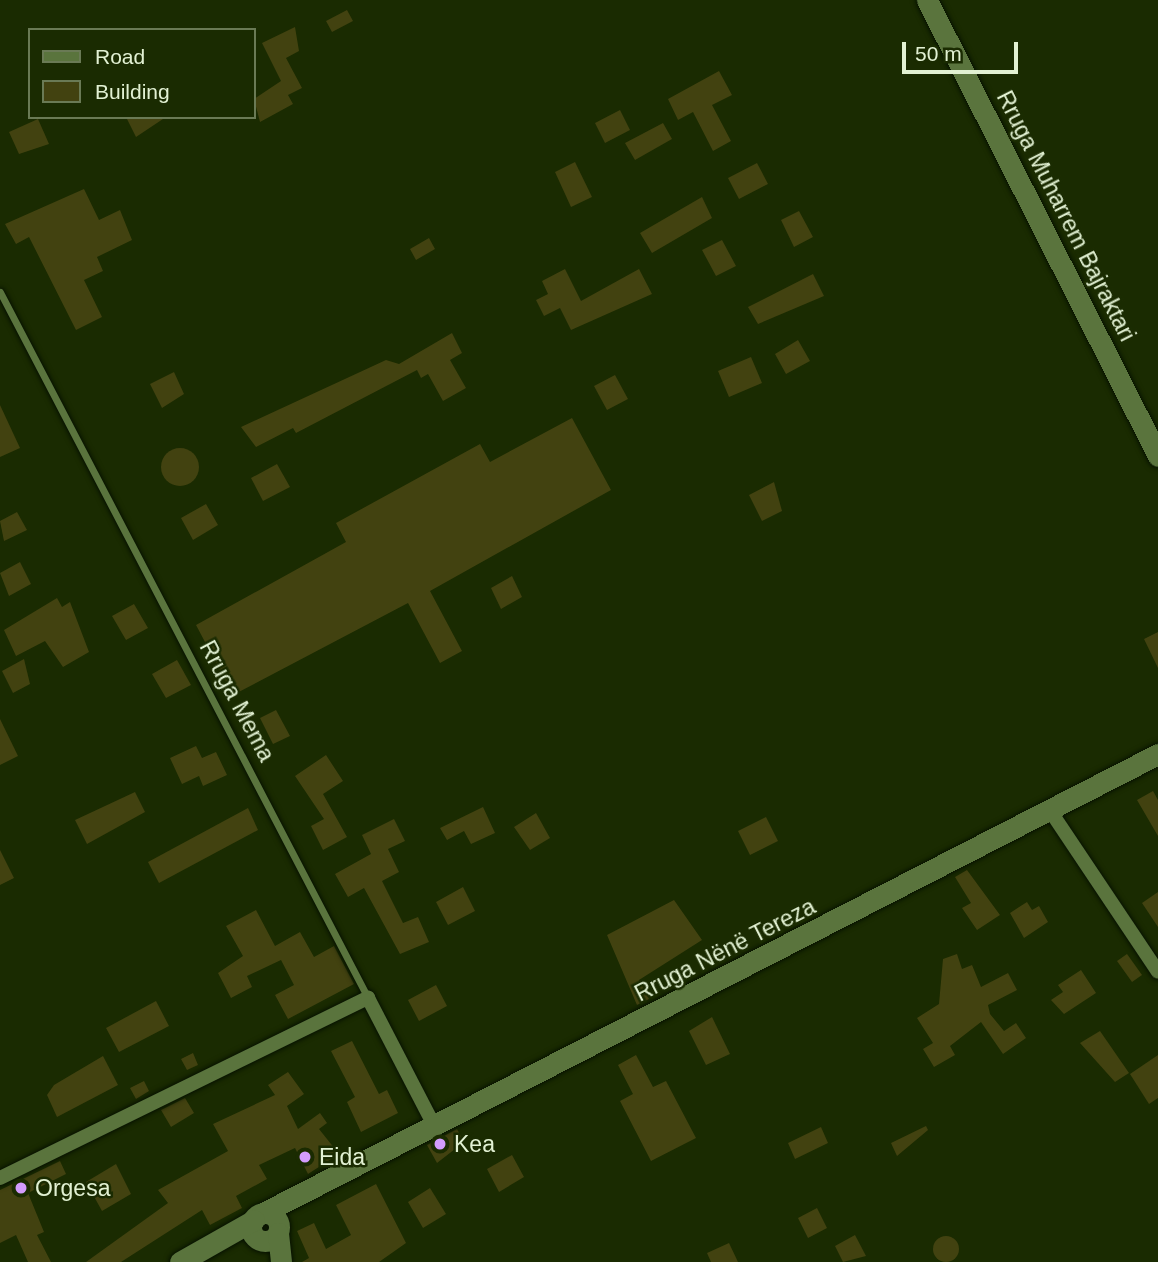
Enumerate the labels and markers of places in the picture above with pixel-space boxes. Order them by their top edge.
place label: Kea [454,1130,495,1158]
marker: Kea [432,1136,448,1152]
place label: Eida [319,1143,365,1171]
marker: Eida [297,1149,313,1165]
place label: Orgesa [35,1174,110,1202]
marker: Orgesa [13,1180,29,1196]

